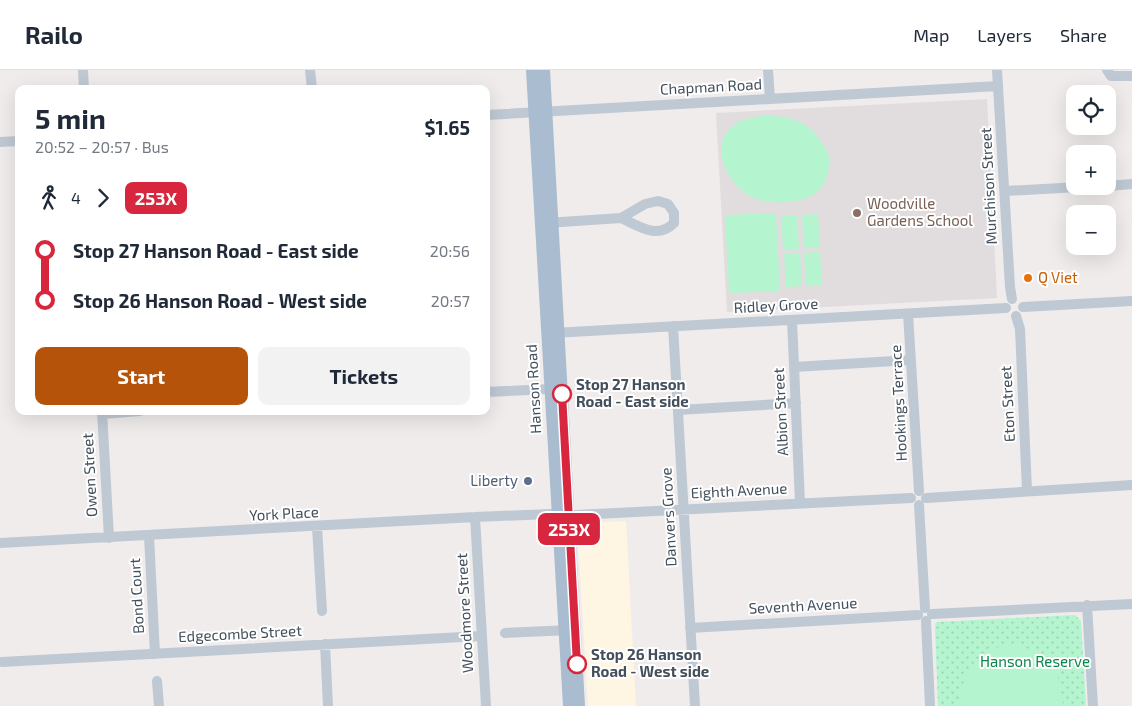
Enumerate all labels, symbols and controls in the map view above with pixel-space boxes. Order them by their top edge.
text: Railo [25,20,83,49]
text: Map [913,24,949,46]
text: Layers [977,24,1032,46]
text: Share [1060,24,1107,46]
street label: Chapman Road [659,74,762,98]
map controls [1066,85,1116,255]
button: locate [1066,85,1116,135]
text: 5 min [35,101,106,135]
text: $1.65 [424,116,470,139]
street label: Murchison Street [976,127,1000,245]
text: 20:52 – 20:57 · Bus [35,137,169,156]
button: + [1066,145,1116,195]
icon: walk [35,184,63,212]
icon: forward [89,184,117,212]
text: 253X [135,187,177,209]
text: 4 [71,188,81,207]
place label: Woodville Gardens School [867,194,973,229]
button: − [1066,205,1116,255]
marker: Woodville Gardens School [851,207,863,219]
text: Stop 27 Hanson Road - East side [73,239,359,262]
text: 20:56 [430,241,470,260]
place label: Q Viet [1038,268,1078,287]
marker: Q Viet [1022,272,1034,284]
text: Stop 26 Hanson Road - West side [73,289,367,312]
text: 20:57 [431,291,470,310]
street label: Ridley Grove [733,294,819,316]
street label: Hanson Road [522,344,544,434]
street label: Hookings Terrace [886,344,910,462]
button: Start [35,347,248,405]
button: Tickets [258,347,470,405]
street label: Eton Street [996,365,1018,443]
street label: Albion Street [769,367,791,457]
place label: Stop 27 Hanson Road - East side [576,375,689,410]
marker: Stop 27 Hanson Road - East side [552,384,572,404]
street label: Owen Street [78,432,100,518]
street label: Danvers Grove [656,467,680,567]
place label: Liberty [470,471,518,489]
marker: Liberty [522,475,534,487]
street label: Eighth Avenue [690,478,788,502]
street label: York Place [249,502,319,524]
line badge: 253X [534,513,604,545]
text: 253X [548,518,590,540]
street label: Woodmore Street [452,552,476,674]
street label: Bond Court [125,557,147,634]
street label: Seventh Avenue [748,593,858,617]
street label: Edgecombe Street [178,621,303,645]
place label: Stop 26 Hanson Road - West side [591,645,709,680]
park label: Hanson Reserve [980,652,1090,670]
marker: Stop 26 Hanson Road - West side [567,654,587,674]

